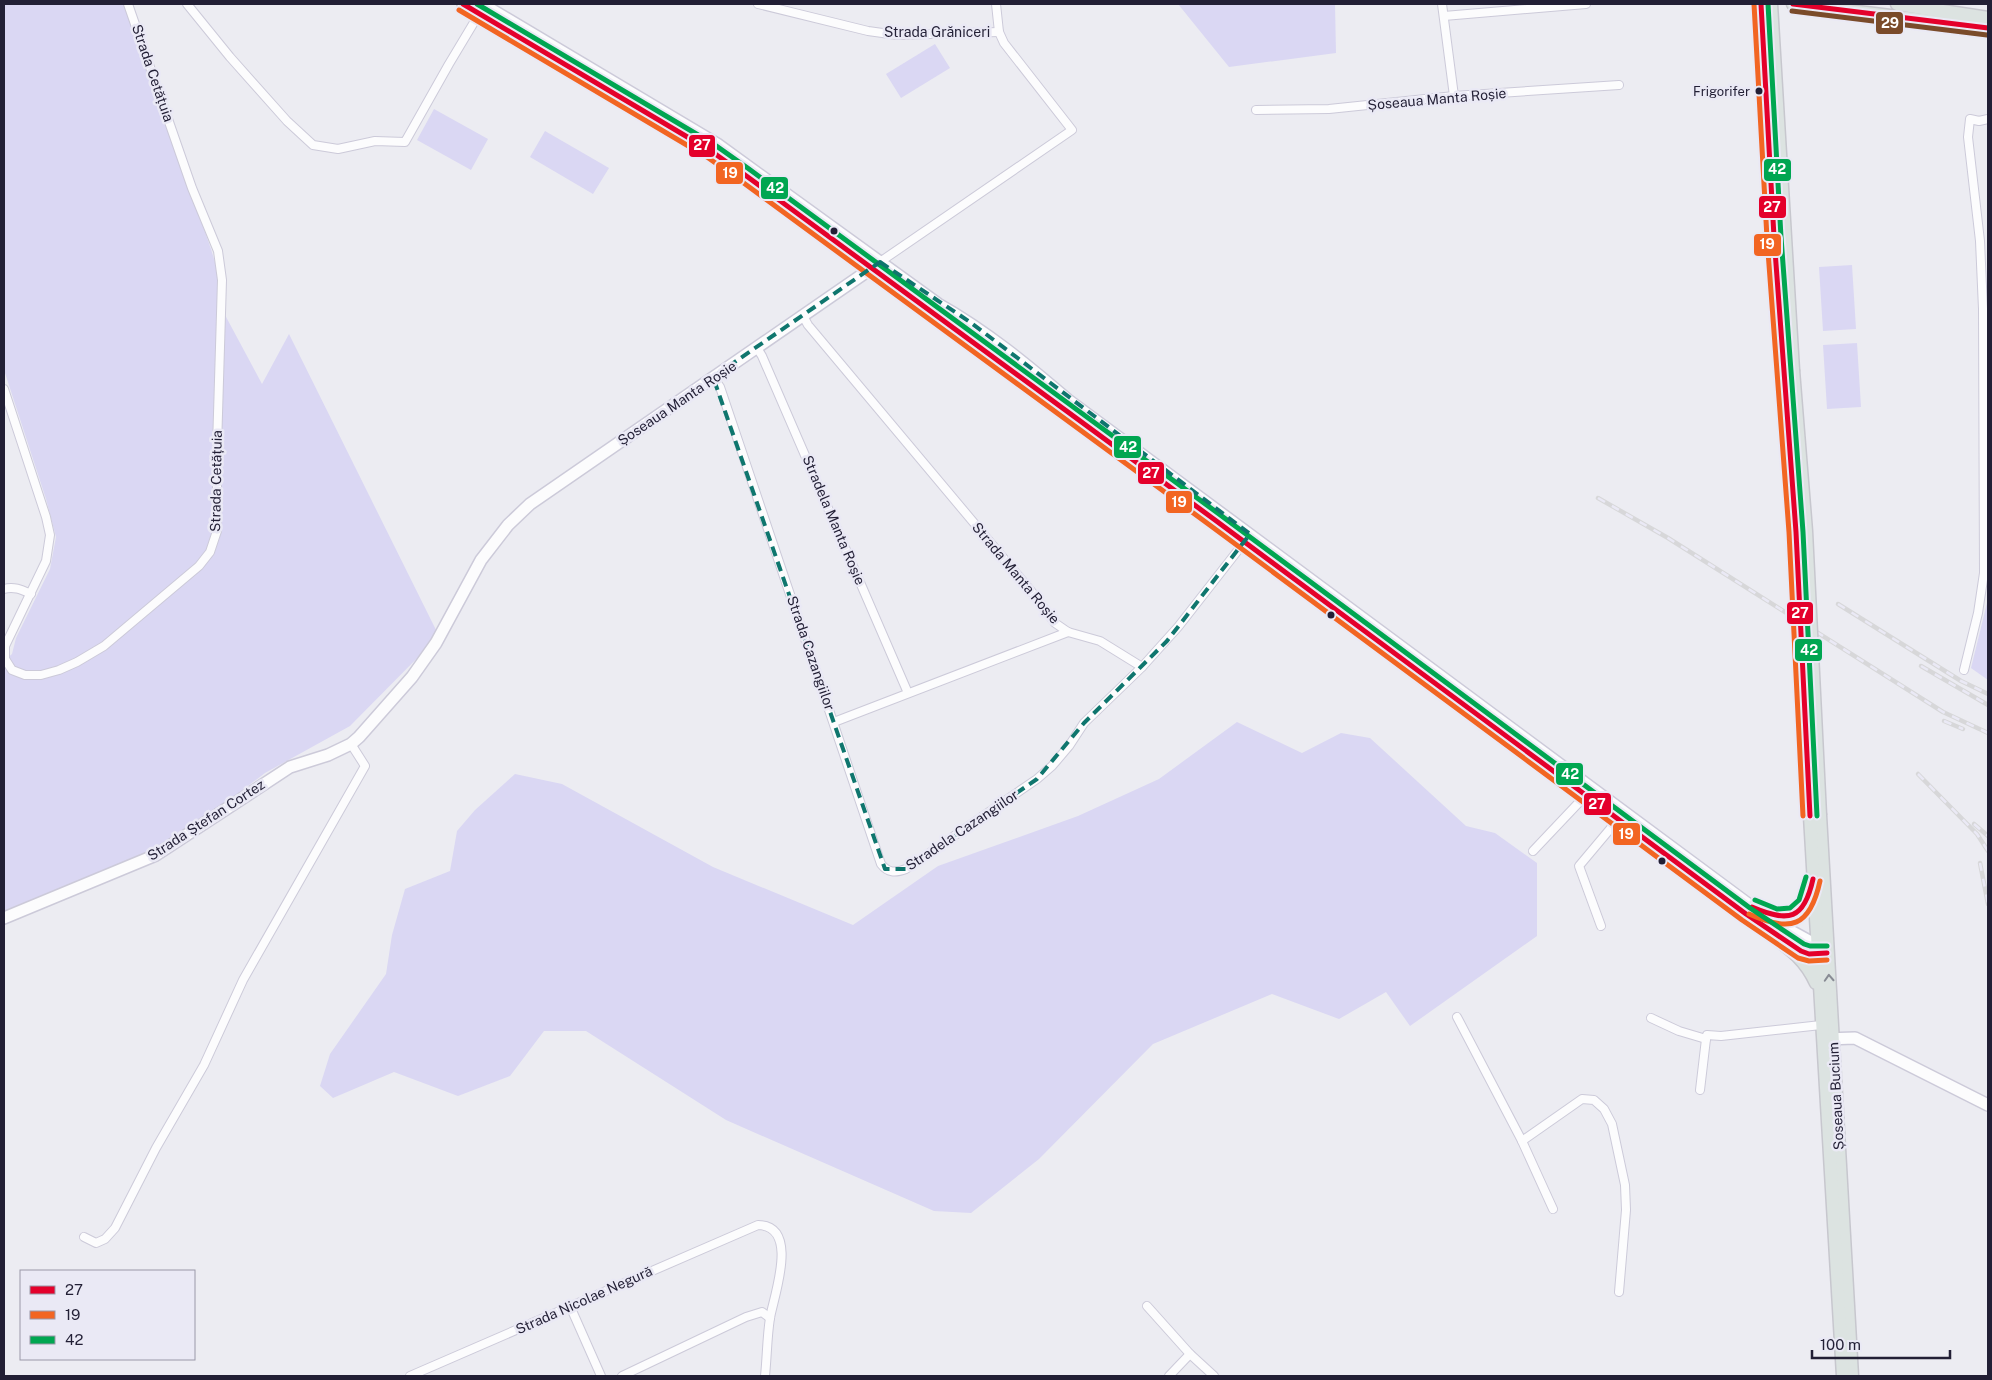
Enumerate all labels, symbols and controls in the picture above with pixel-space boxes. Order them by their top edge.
line badge: 29 [1875,11,1904,35]
text: 29 [1881,15,1899,31]
street label: Strada Cetățuia [129,22,177,124]
street label: Strada Grăniceri [884,24,990,40]
place label: Frigorifer [1693,84,1750,99]
street label: Șoseaua Manta Roșie [1367,85,1507,113]
marker: Frigorifer [1754,86,1764,96]
line badge: 27 [688,134,716,158]
text: 27 [693,137,711,153]
line badge: 42 [1763,158,1792,182]
line badge: 19 [715,161,744,185]
text: 42 [1768,161,1786,177]
text: 19 [722,165,738,181]
line badge: 42 [760,176,789,200]
text: 42 [766,180,784,196]
line badge: 27 [1758,195,1787,219]
text: 27 [1763,199,1781,215]
unlabelled marker [829,226,839,236]
line badge: 19 [1753,233,1782,257]
text: 19 [1759,236,1775,252]
street label: Șoseaua Manta Roșie [615,357,739,449]
street label: Strada Cetățuia [207,430,225,532]
line badge: 42 [1113,435,1142,459]
text: 42 [1119,439,1137,455]
street label: Stradela Manta Roșie [799,453,869,587]
line badge: 27 [1137,461,1165,485]
text: 27 [1142,465,1160,481]
line badge: 19 [1165,490,1193,514]
text: 19 [1171,494,1187,510]
street label: Strada Manta Roșie [969,519,1063,627]
street label: Strada Cazangiilor [784,594,838,712]
line badge: 27 [1786,601,1814,625]
text: 27 [1791,605,1809,621]
unlabelled marker [1326,610,1336,620]
line badge: 42 [1794,638,1823,662]
text: 42 [1800,642,1818,658]
line badge: 42 [1555,762,1584,786]
text: 42 [1561,766,1579,782]
street label: Strada Ștefan Cortez [144,776,268,864]
street label: Stradela Cazangiilor [903,786,1021,874]
line badge: 27 [1583,792,1612,816]
text: 27 [1588,796,1606,812]
line badge: 19 [1612,822,1641,846]
text: 19 [1618,826,1634,842]
unlabelled marker [1657,856,1667,866]
one-way arrow [1823,974,1834,982]
street label: Șoseaua Bucium [1825,1042,1847,1150]
street label: Strada Nicolae Negură [513,1263,655,1337]
legend [20,1270,195,1360]
text: 27 [65,1281,83,1298]
text: 19 [65,1306,80,1323]
scale bar [1812,1328,1950,1360]
text: 42 [65,1331,83,1348]
text: 100 m [1820,1336,1861,1353]

